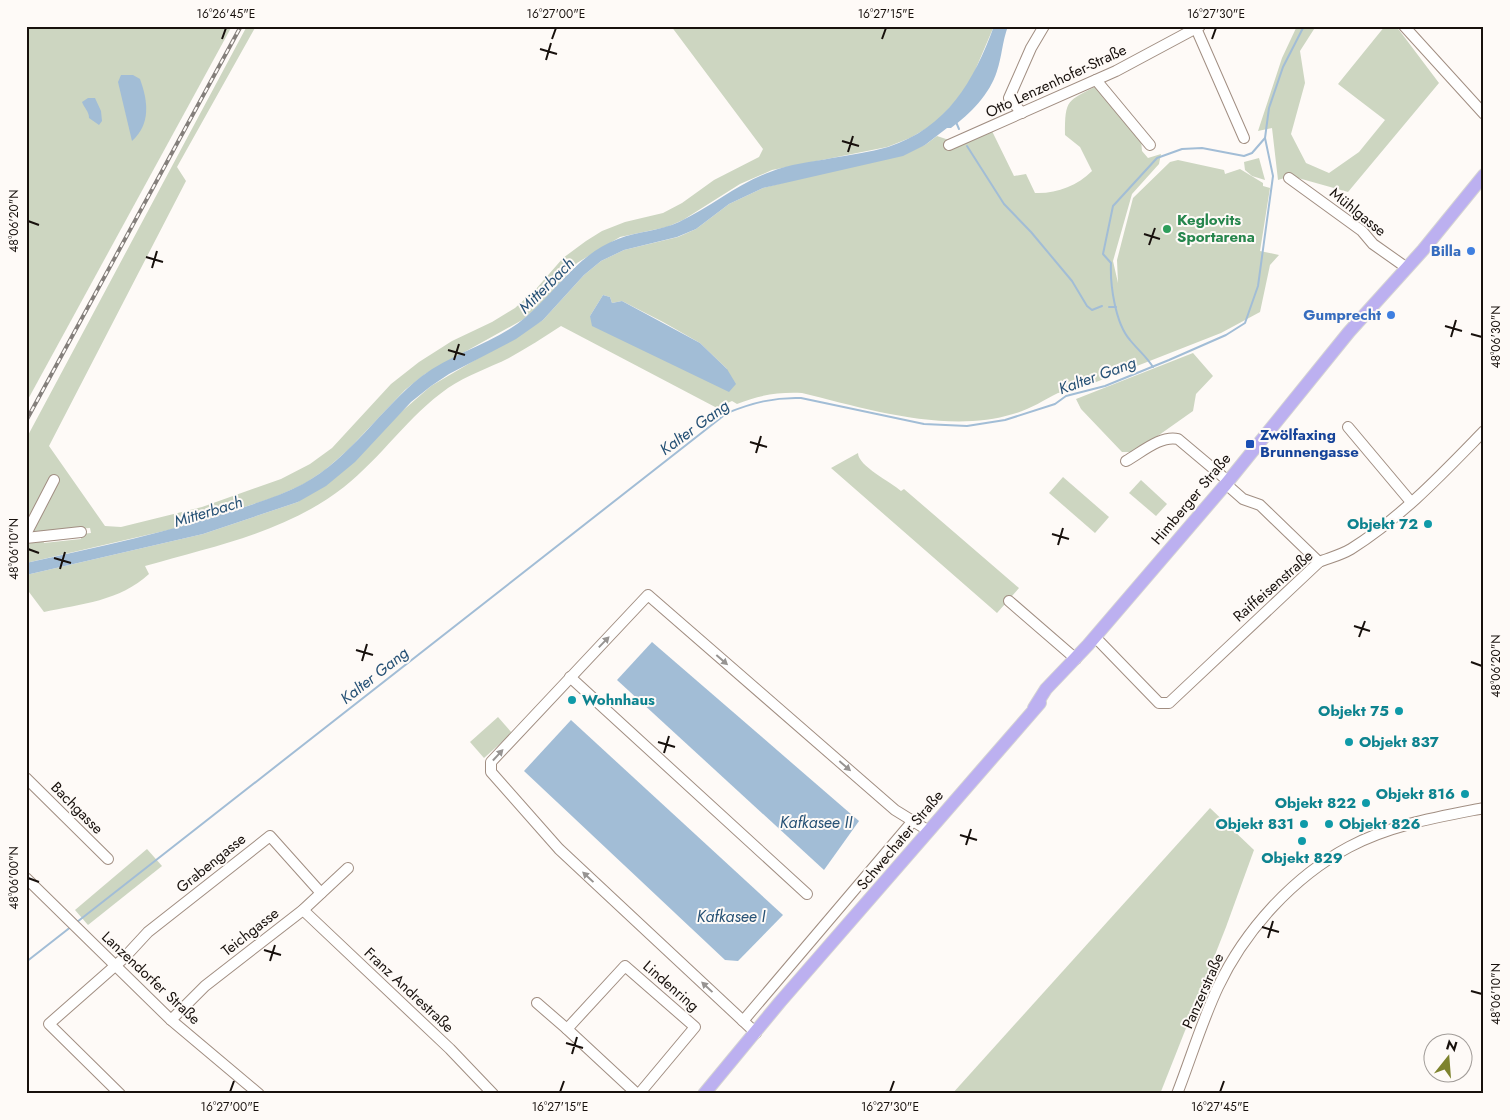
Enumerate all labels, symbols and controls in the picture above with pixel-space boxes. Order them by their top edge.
text: 16°26'45"E [197,5,255,23]
text: 16°27'00"E [527,5,585,23]
text: 16°27'15"E [858,5,914,23]
text: 16°27'30"E [1187,5,1245,23]
street label: Otto Lenzenhofer-Straße [982,39,1130,123]
street label: Mühlgasse [1325,182,1391,242]
text: 48°06'20"N [5,189,23,253]
place label: Keglovits Sportarena [1177,209,1255,248]
marker: Keglovits Sportarena [1161,223,1173,235]
place label: Billa [1431,240,1461,262]
marker: Billa [1465,245,1477,257]
water label: Mitterbach [513,252,579,318]
place label: Gumprecht [1303,304,1381,326]
text: 48°06'30"N [1487,305,1505,369]
marker: Gumprecht [1385,309,1397,321]
water label: Kalter Gang [1055,351,1139,400]
water label: Kalter Gang [655,394,734,460]
place label: Zwölfaxing Brunnengasse [1260,424,1359,463]
marker: Zwölfaxing Brunnengasse [1244,438,1256,450]
street label: Himberger Straße [1146,448,1236,550]
water label: Mitterbach [171,490,245,533]
place label: Objekt 72 [1347,513,1418,535]
text: 48°06'10"N [5,518,23,580]
marker: Objekt 72 [1422,518,1434,530]
street label: Raiffeisenstraße [1228,545,1318,627]
text: 48°06'20"N [1487,634,1505,698]
one-way arrow [598,636,610,648]
water label: Kalter Gang [335,641,413,709]
one-way arrow [716,654,729,665]
place label: Wohnhaus [582,689,655,711]
marker: Wohnhaus [566,694,578,706]
place label: Objekt 75 [1318,700,1389,722]
marker: Objekt 75 [1393,705,1405,717]
place label: Objekt 837 [1359,731,1440,753]
marker: Objekt 837 [1343,736,1355,748]
one-way arrow [492,750,504,762]
one-way arrow [839,760,851,772]
street label: Bachgasse [46,777,108,839]
place label: Objekt 816 [1376,783,1455,805]
street label: Schwechater Straße [852,785,949,895]
marker: Objekt 816 [1459,788,1471,800]
place label: Objekt 822 [1275,792,1356,814]
marker: Objekt 822 [1360,797,1372,809]
water label: Kafkasee II [780,811,853,834]
place label: Objekt 831 [1215,813,1294,835]
place label: Objekt 826 [1339,813,1420,835]
marker: Objekt 831 [1298,818,1310,830]
marker: Objekt 826 [1323,818,1335,830]
street label: Grabengasse [172,828,251,898]
marker: Objekt 829 [1296,835,1308,847]
text: 48°06'00"N [5,846,23,910]
place label: Objekt 829 [1261,847,1343,869]
one-way arrow [583,871,595,883]
street label: Teichgasse [217,902,284,962]
water label: Kafkasee I [697,905,767,928]
street label: Lanzendorfer Straße [97,926,206,1030]
street label: Franz Andrestraße [359,942,459,1038]
street label: Panzerstraße [1177,949,1230,1032]
street label: Lindenring [638,955,704,1017]
text: 48°06'10"N [1487,963,1505,1025]
one-way arrow [701,982,714,993]
north arrow [1422,1032,1472,1082]
text: N [1444,1034,1460,1057]
text: 16°27'00"E [201,1098,259,1116]
text: 16°27'15"E [532,1098,588,1116]
text: 16°27'30"E [861,1098,919,1116]
text: 16°27'45"E [1191,1098,1249,1116]

